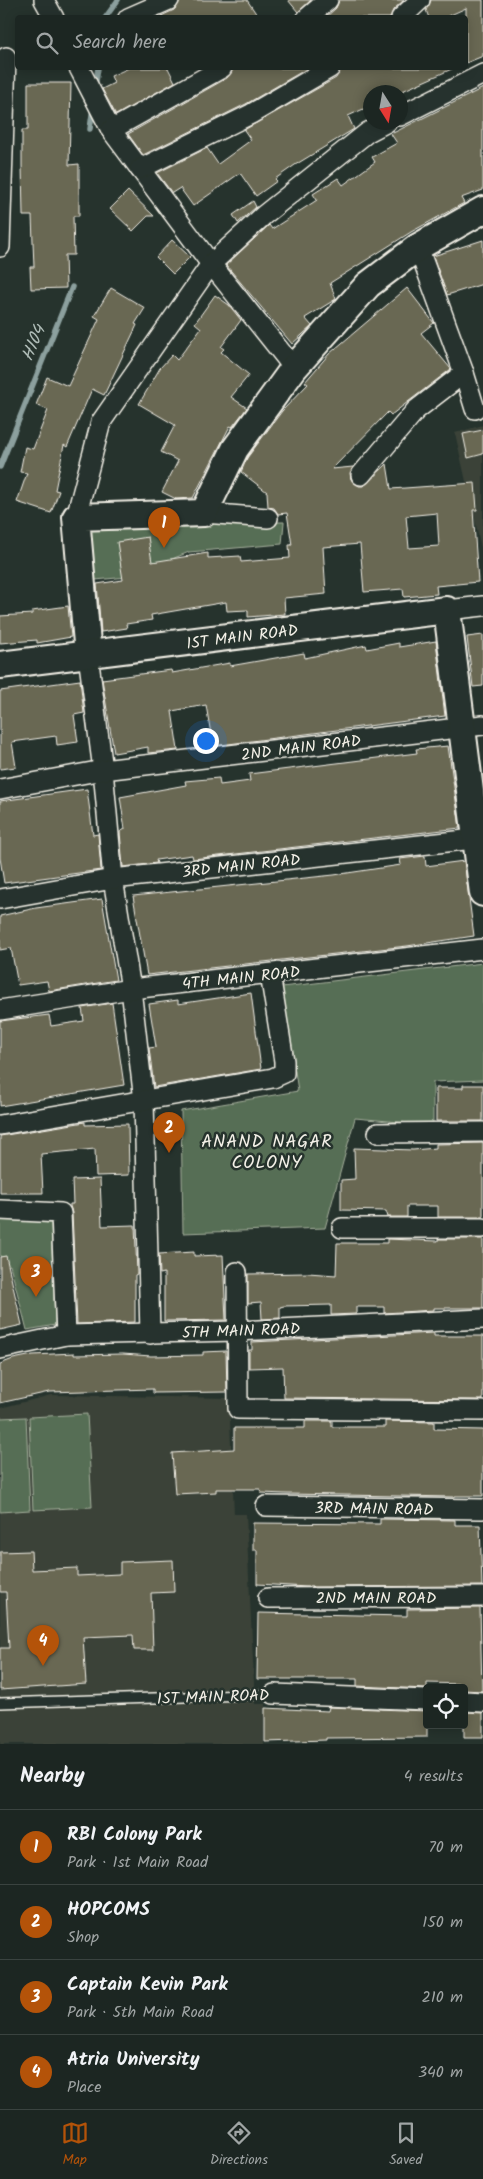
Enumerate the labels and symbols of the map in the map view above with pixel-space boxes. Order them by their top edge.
north arrow [363,85,408,130]
water label: H104 [14,319,55,366]
pin: 1 [148,507,180,548]
street label: 1ST MAIN ROAD [185,618,299,657]
your location [193,728,219,754]
street label: 2ND MAIN ROAD [240,729,363,768]
street label: 3RD MAIN ROAD [181,848,302,885]
street label: 4TH MAIN ROAD [181,960,301,997]
pin: 2 [153,1112,185,1153]
district label: ANAND NAGAR COLONY [201,1128,333,1178]
pin: 3 [20,1256,52,1297]
street label: 5TH MAIN ROAD [182,1317,300,1346]
street label: 3RD MAIN ROAD [314,1496,434,1523]
street label: 2ND MAIN ROAD [316,1586,436,1611]
pin: 4 [27,1625,59,1666]
street label: 1ST MAIN ROAD [157,1683,270,1712]

